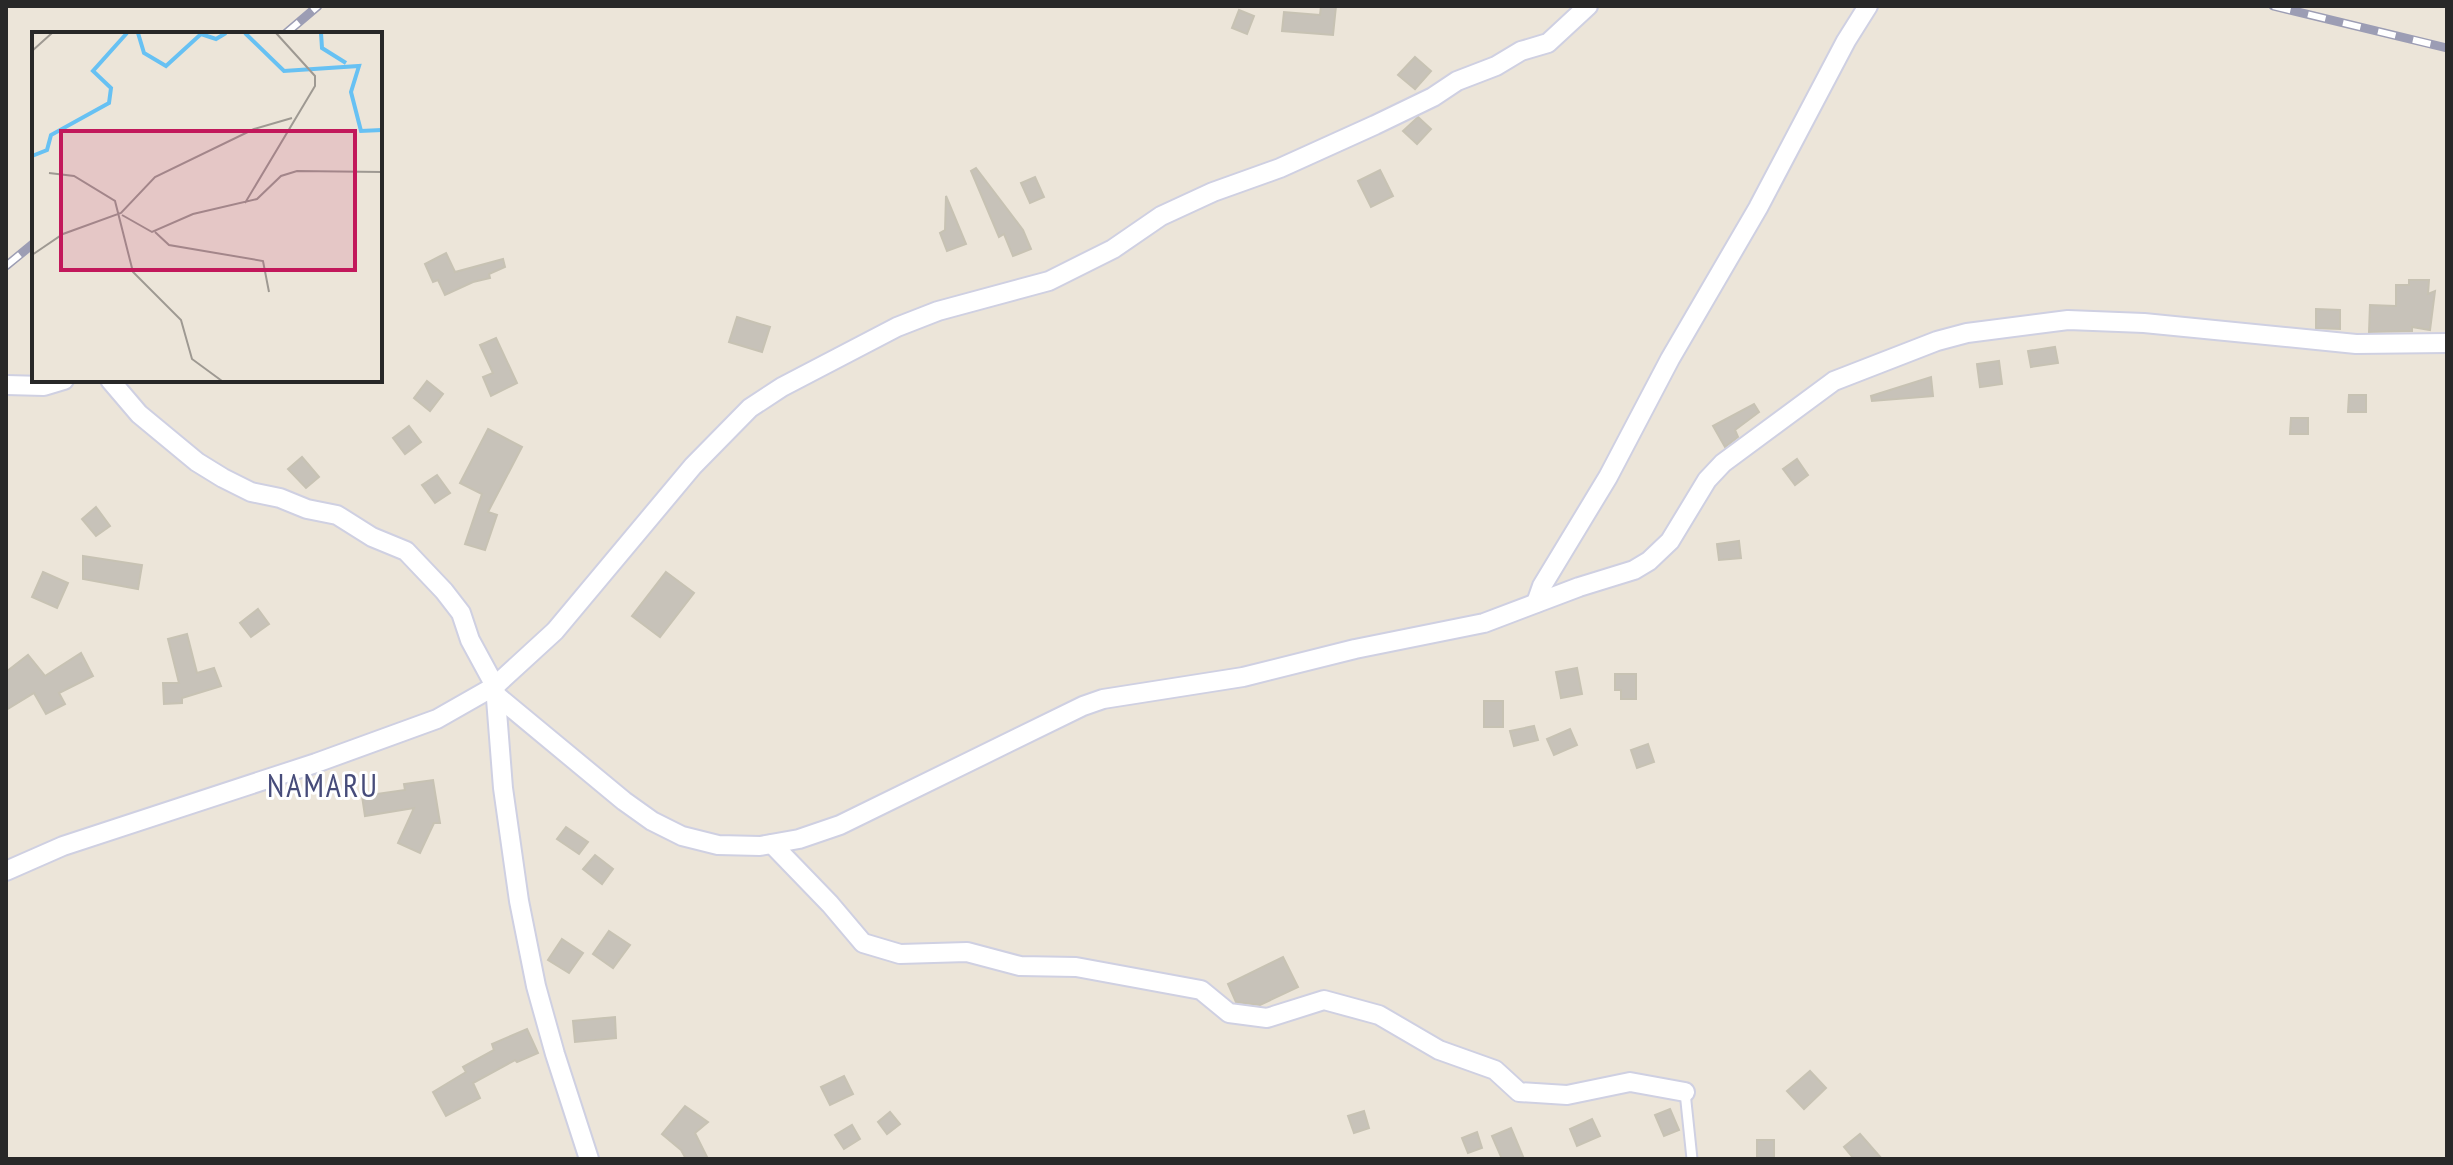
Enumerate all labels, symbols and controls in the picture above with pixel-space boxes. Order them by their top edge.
inset map [32,32,382,382]
district label: NAMARU [267,764,379,806]

